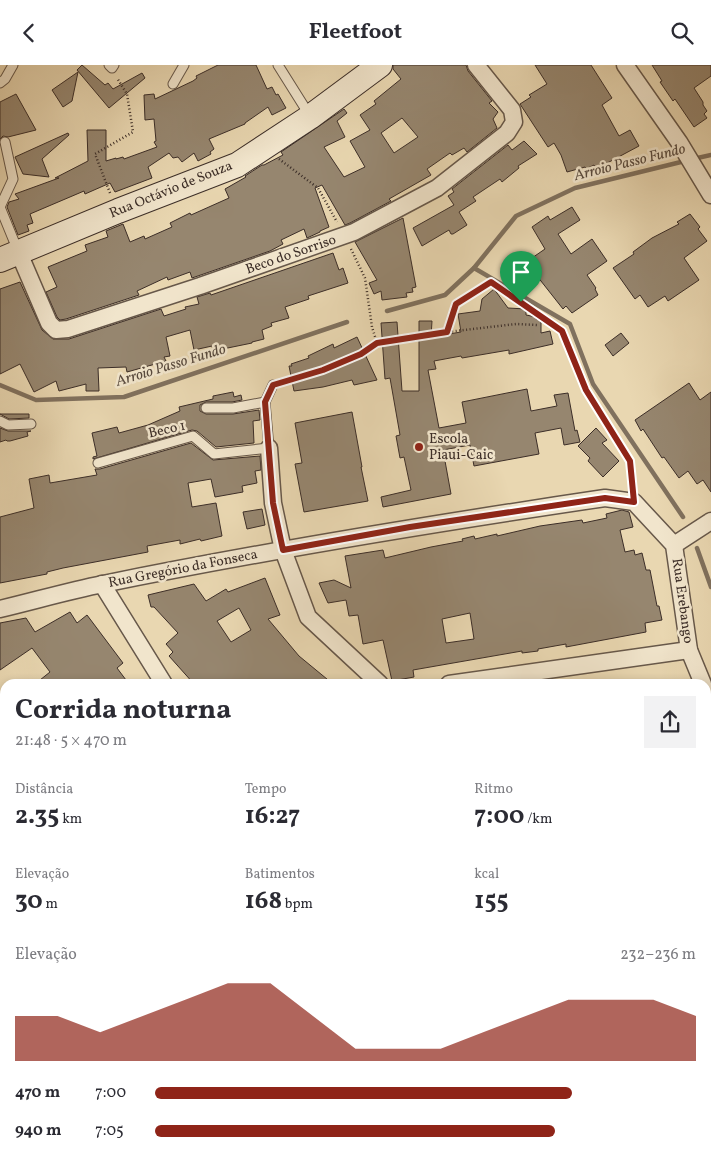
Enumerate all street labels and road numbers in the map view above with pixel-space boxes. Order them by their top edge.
street label: Rua Octávio de Souza [107,157,236,223]
street label: Beco do Sorriso [243,231,339,279]
street label: Beco 1 [147,417,187,443]
street label: Rua Gregório da Fonseca [107,545,259,593]
street label: Rua Erebango [667,557,697,645]

